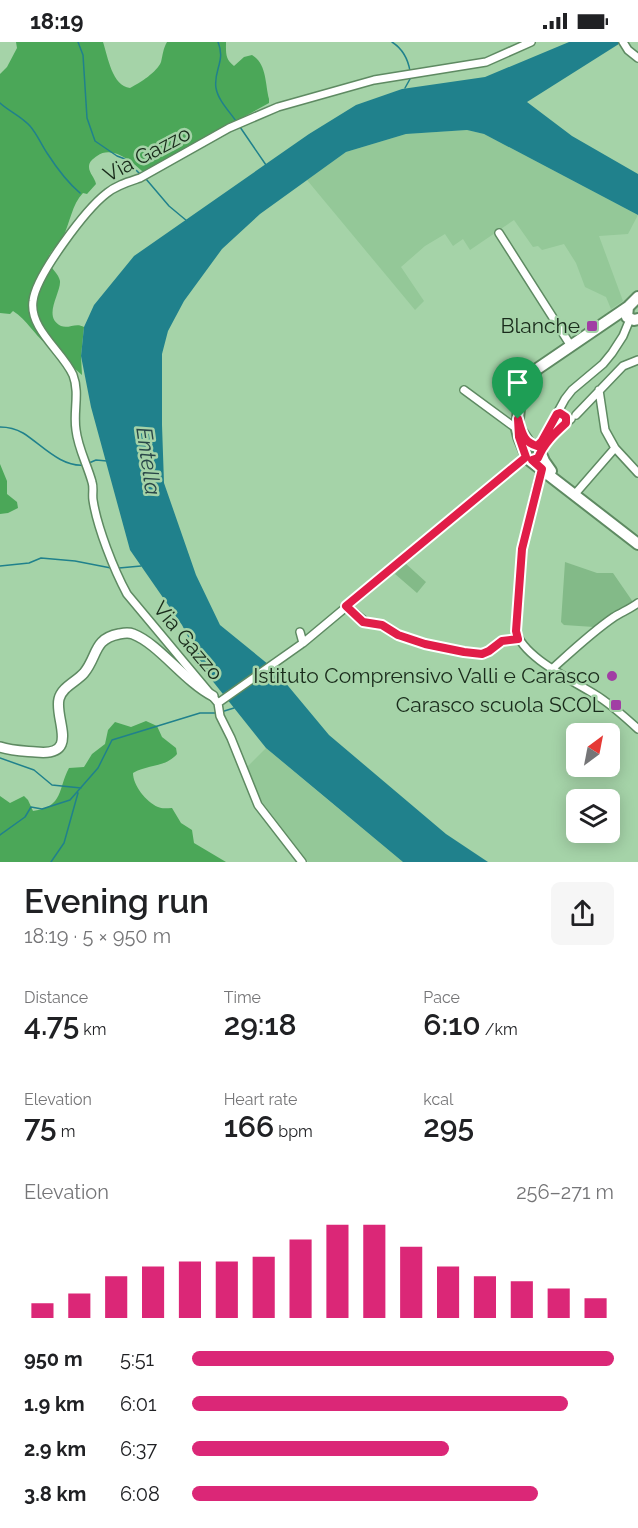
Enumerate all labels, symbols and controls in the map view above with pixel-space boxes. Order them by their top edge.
text: 18:19 [30,8,83,34]
street label: Via Gazzo [99,120,195,187]
place label: Blanche [501,313,580,338]
marker: Blanche [585,319,599,333]
pin [492,357,543,419]
icon: arrive [501,366,534,399]
water label: Entella [131,425,167,497]
street label: Via Gazzo [148,596,229,685]
place label: Istituto Comprensivo Valli e Carasco [253,663,600,688]
marker: Istituto Comprensivo Valli e Carasco [605,669,619,683]
place label: Carasco scuola SCOL [396,692,604,717]
marker: Carasco scuola SCOL [609,698,623,712]
north arrow [566,723,620,777]
map controls [566,723,620,843]
button: layers [566,789,620,843]
text: Evening run [24,882,209,921]
button: share [551,882,614,945]
text: 18:19 · 5 × 950 m [24,924,171,948]
text: Distance [24,988,88,1007]
text: Time [224,988,261,1007]
text: Pace [423,988,460,1007]
text: 4.75 [24,1007,79,1042]
text: 29:18 [224,1007,297,1042]
text: 6:10 [423,1007,481,1042]
text: km [79,1020,107,1039]
text: /km [481,1020,518,1039]
text: Elevation [24,1090,92,1109]
text: Heart rate [224,1090,297,1109]
text: kcal [423,1090,453,1109]
text: 75 [24,1109,57,1144]
text: 166 [224,1109,274,1144]
text: 295 [423,1109,474,1144]
text: m [57,1122,75,1141]
text: bpm [274,1122,313,1141]
text: Elevation [24,1180,109,1204]
text: 256–271 m [516,1180,614,1204]
text: 950 m [24,1347,83,1371]
text: 5:51 [120,1347,154,1371]
text: 1.9 km [24,1392,85,1416]
text: 6:01 [120,1392,157,1416]
text: 2.9 km [24,1437,86,1461]
text: 6:37 [120,1437,157,1461]
text: 3.8 km [24,1482,86,1506]
text: 6:08 [120,1482,160,1506]

